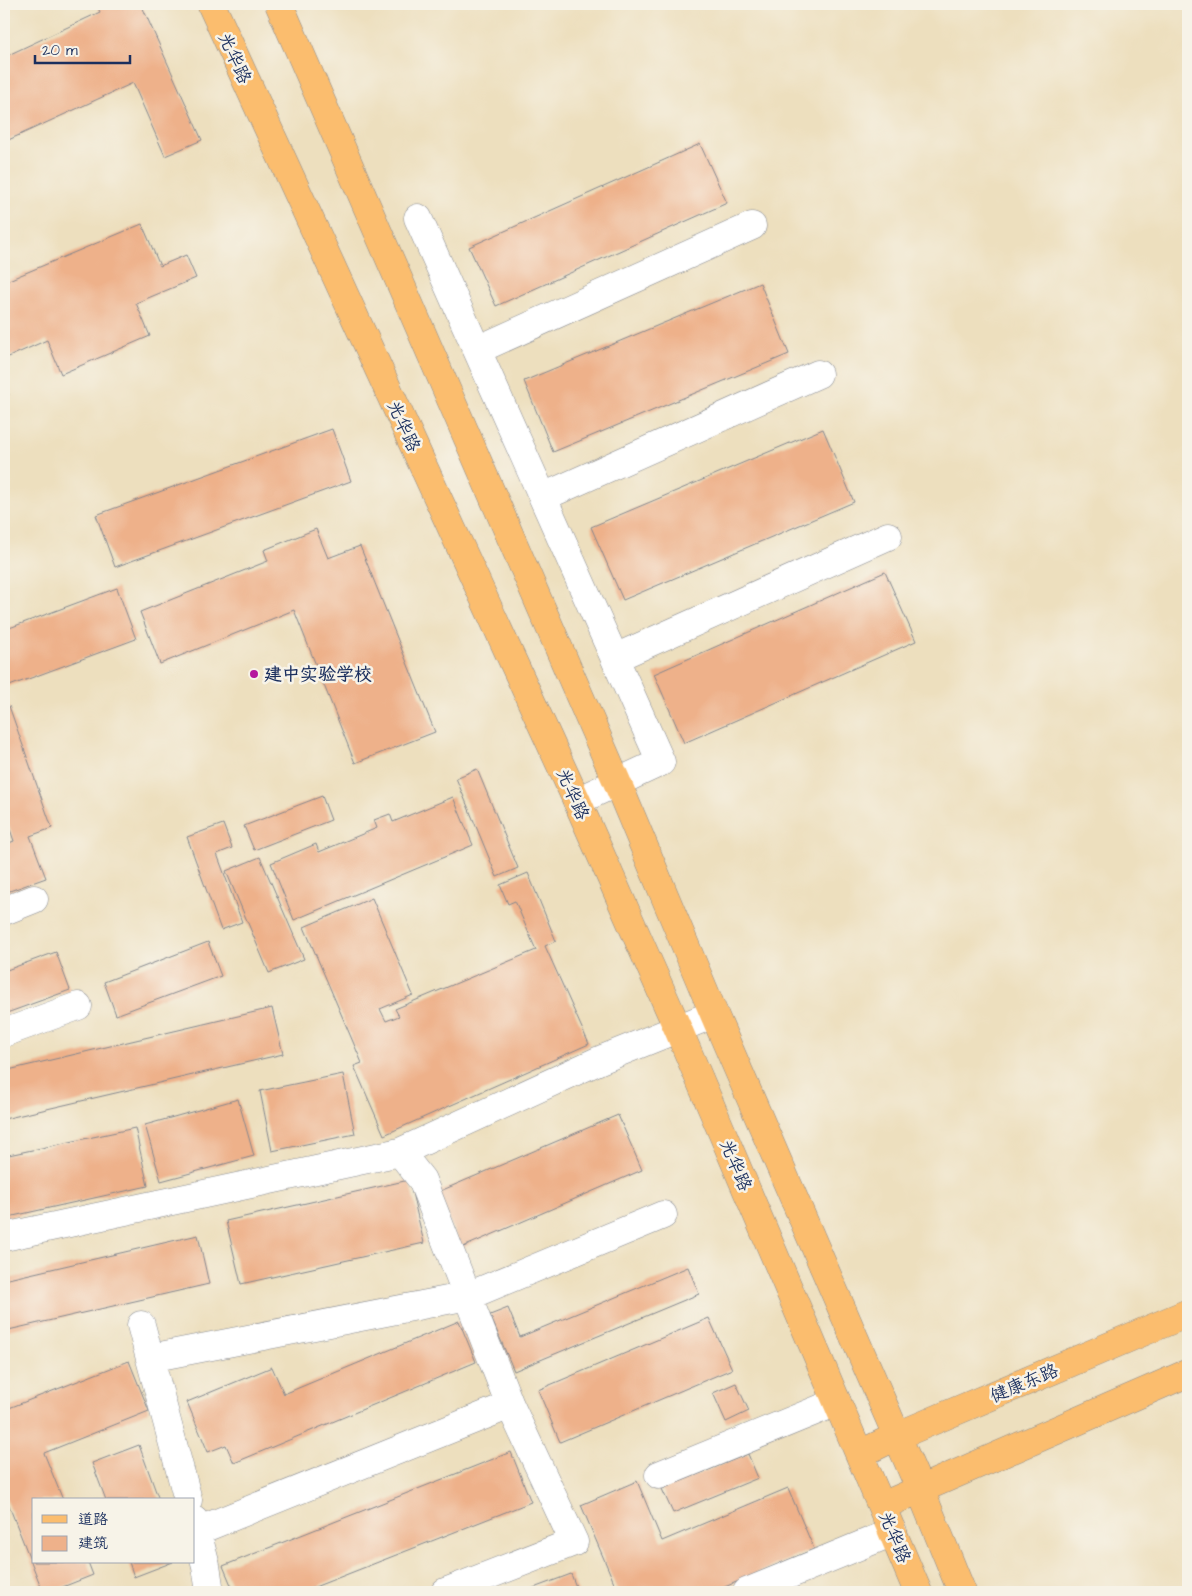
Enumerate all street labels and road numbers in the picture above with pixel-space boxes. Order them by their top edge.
street label: 光华路 [212,28,257,88]
street label: 光华路 [381,396,426,456]
street label: 光华路 [550,764,595,824]
street label: 光华路 [713,1135,758,1195]
street label: 健康东路 [986,1358,1062,1409]
street label: 光华路 [872,1507,917,1567]

